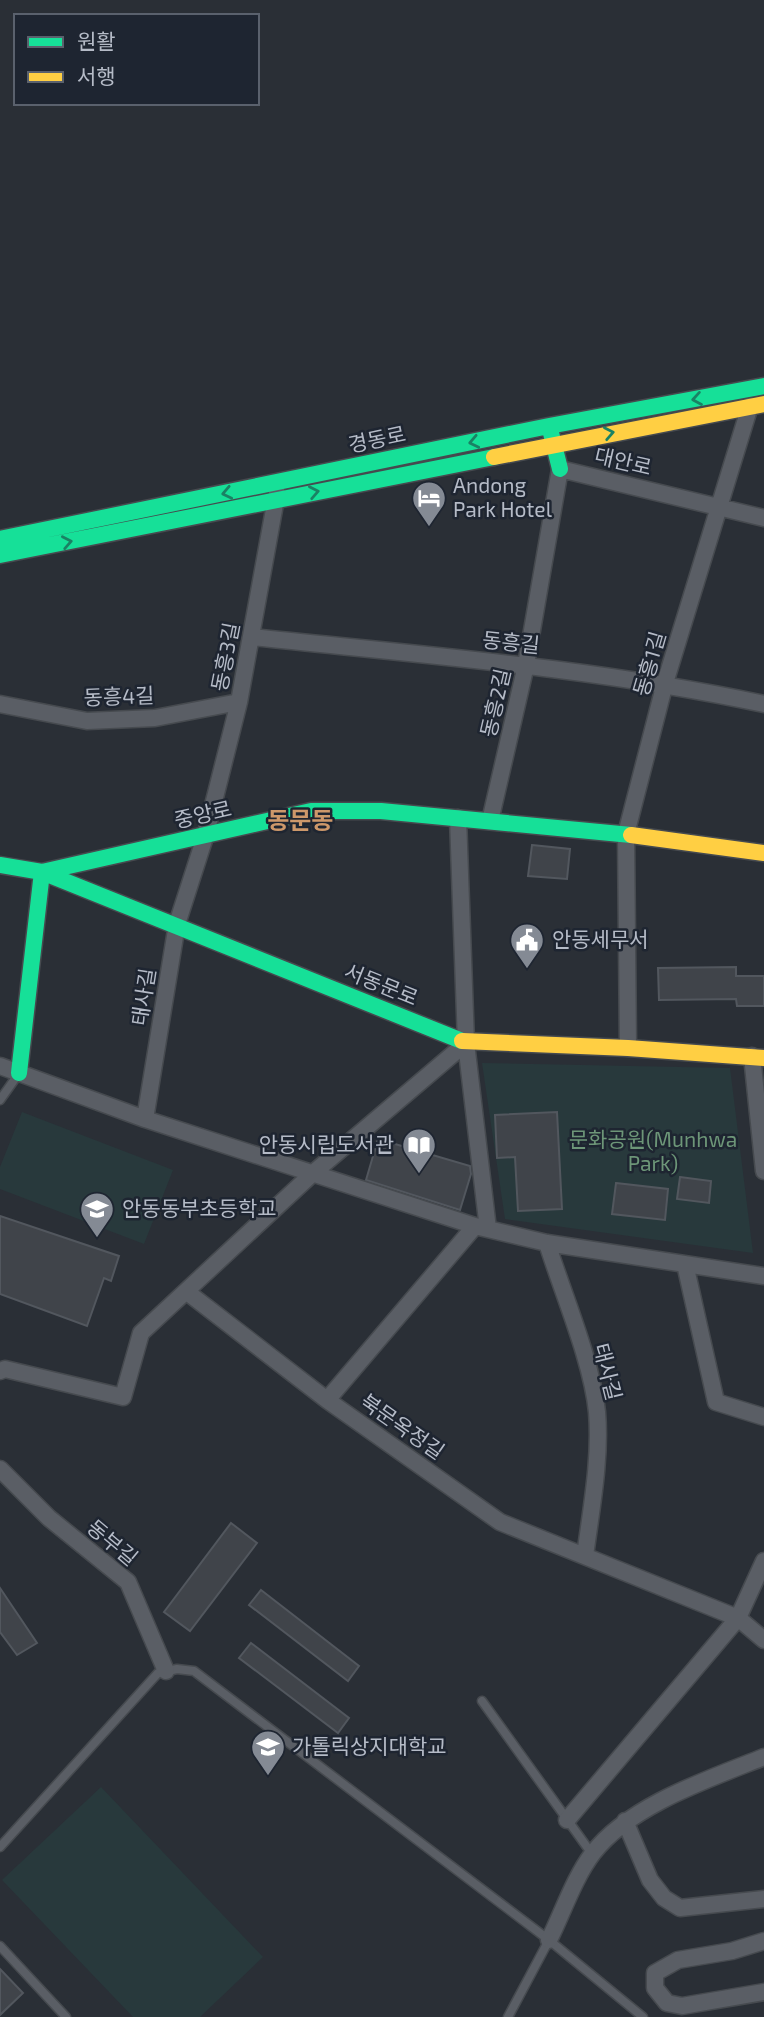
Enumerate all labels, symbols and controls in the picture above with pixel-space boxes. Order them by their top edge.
legend [14,14,259,105]
text: 원활 [77,28,116,53]
text: 서행 [77,63,116,88]
one-way arrow [691,391,703,406]
street label: 경동로 [346,420,408,457]
one-way arrow [603,426,615,441]
one-way arrow [468,433,480,448]
street label: 대안로 [592,442,654,479]
place label: Andong Park Hotel [453,472,553,521]
hotel icon: Andong Park Hotel [410,479,448,528]
one-way arrow [221,484,233,499]
one-way arrow [308,485,320,500]
one-way arrow [61,535,73,550]
street label: 동흥3길 [206,620,243,693]
street label: 동흥길 [481,626,541,657]
street label: 동흥1길 [627,628,670,699]
street label: 동흥2길 [475,666,515,739]
street label: 동흥4길 [83,682,155,709]
street label: 중앙로 [172,795,234,832]
district label: 동문동 [267,805,333,834]
public building icon: 안동세무서 [508,921,546,970]
place label: 안동세무서 [552,926,649,951]
street label: 서동문로 [341,958,422,1010]
street label: 태사길 [126,966,159,1027]
library icon: 안동시립도서관 [400,1126,438,1175]
park label: 문화공원(Munhwa Park) [569,1126,737,1175]
place label: 안동시립도서관 [259,1131,394,1156]
school or university icon: 안동동부초등학교 [78,1190,116,1239]
place label: 안동동부초등학교 [122,1195,277,1220]
street label: 태사길 [589,1340,628,1403]
street label: 북문옥정길 [356,1388,450,1464]
street label: 동부길 [83,1514,143,1570]
school or university icon: 가톨릭상지대학교 [249,1728,287,1777]
place label: 가톨릭상지대학교 [292,1733,447,1758]

